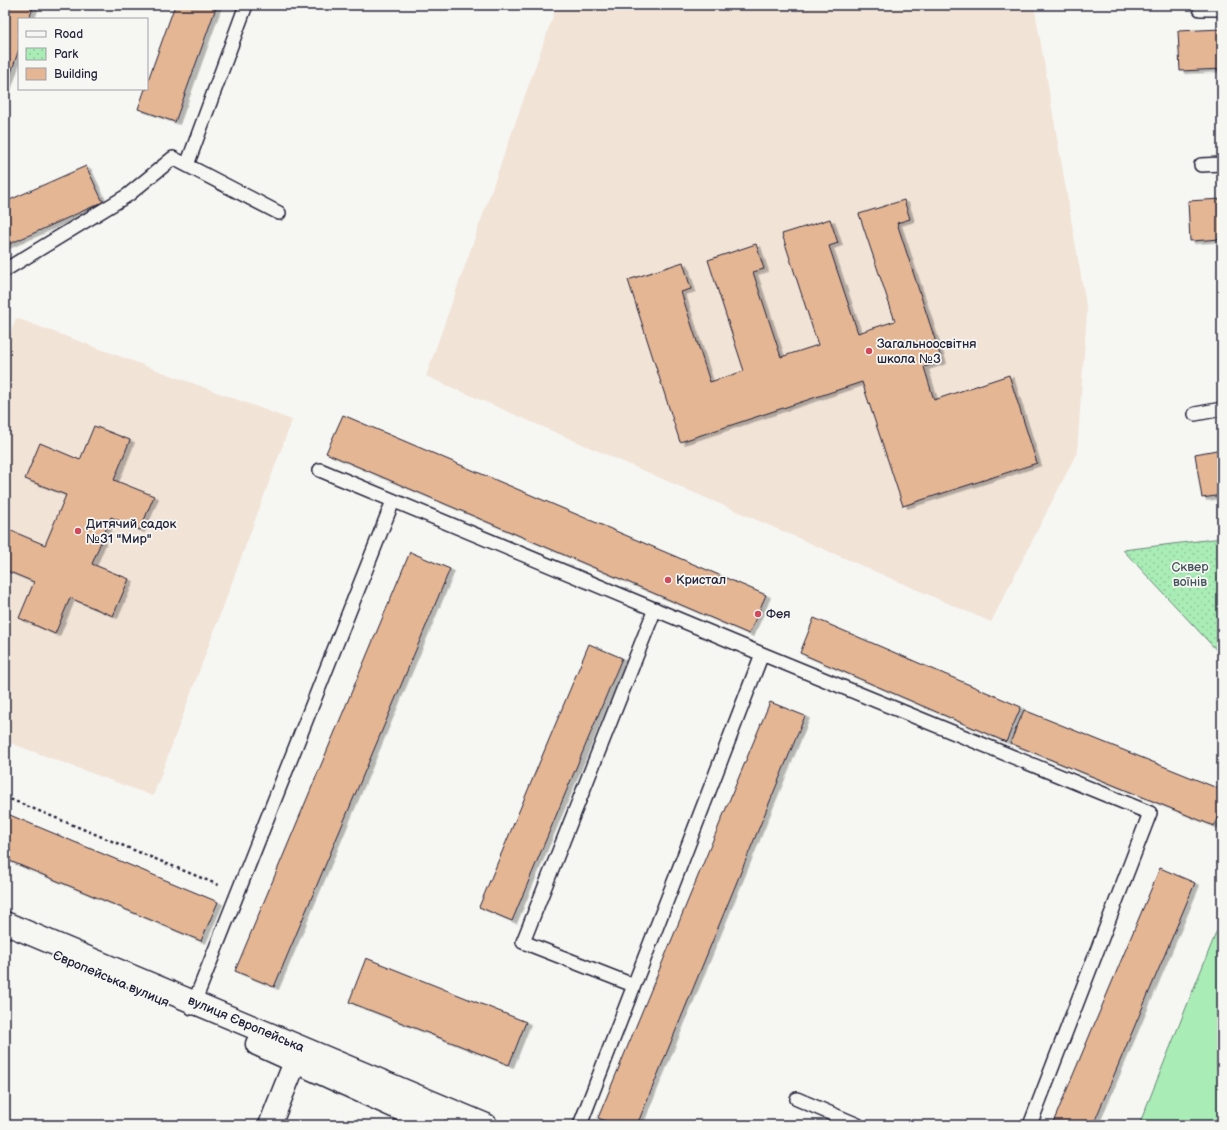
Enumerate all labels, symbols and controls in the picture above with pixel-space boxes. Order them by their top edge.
legend [18,18,148,90]
text: Road [54,27,83,42]
text: Park [54,47,78,62]
text: Building [54,67,98,82]
place label: Загальноосвітня школа №3 [877,336,977,367]
marker: Загальноосвітня школа №3 [864,346,874,356]
place label: Дитячий садок №31 "Мир" [86,516,176,547]
marker: Дитячий садок №31 "Мир" [73,526,83,536]
park label: Сквер воїнів [1171,559,1209,590]
place label: Кристал [676,572,726,588]
marker: Кристал [663,575,673,585]
place label: Фея [766,606,791,622]
marker: Фея [753,609,763,619]
street label: Європейська вулиця [50,947,172,1011]
street label: вулиця Європейська [185,992,307,1056]

